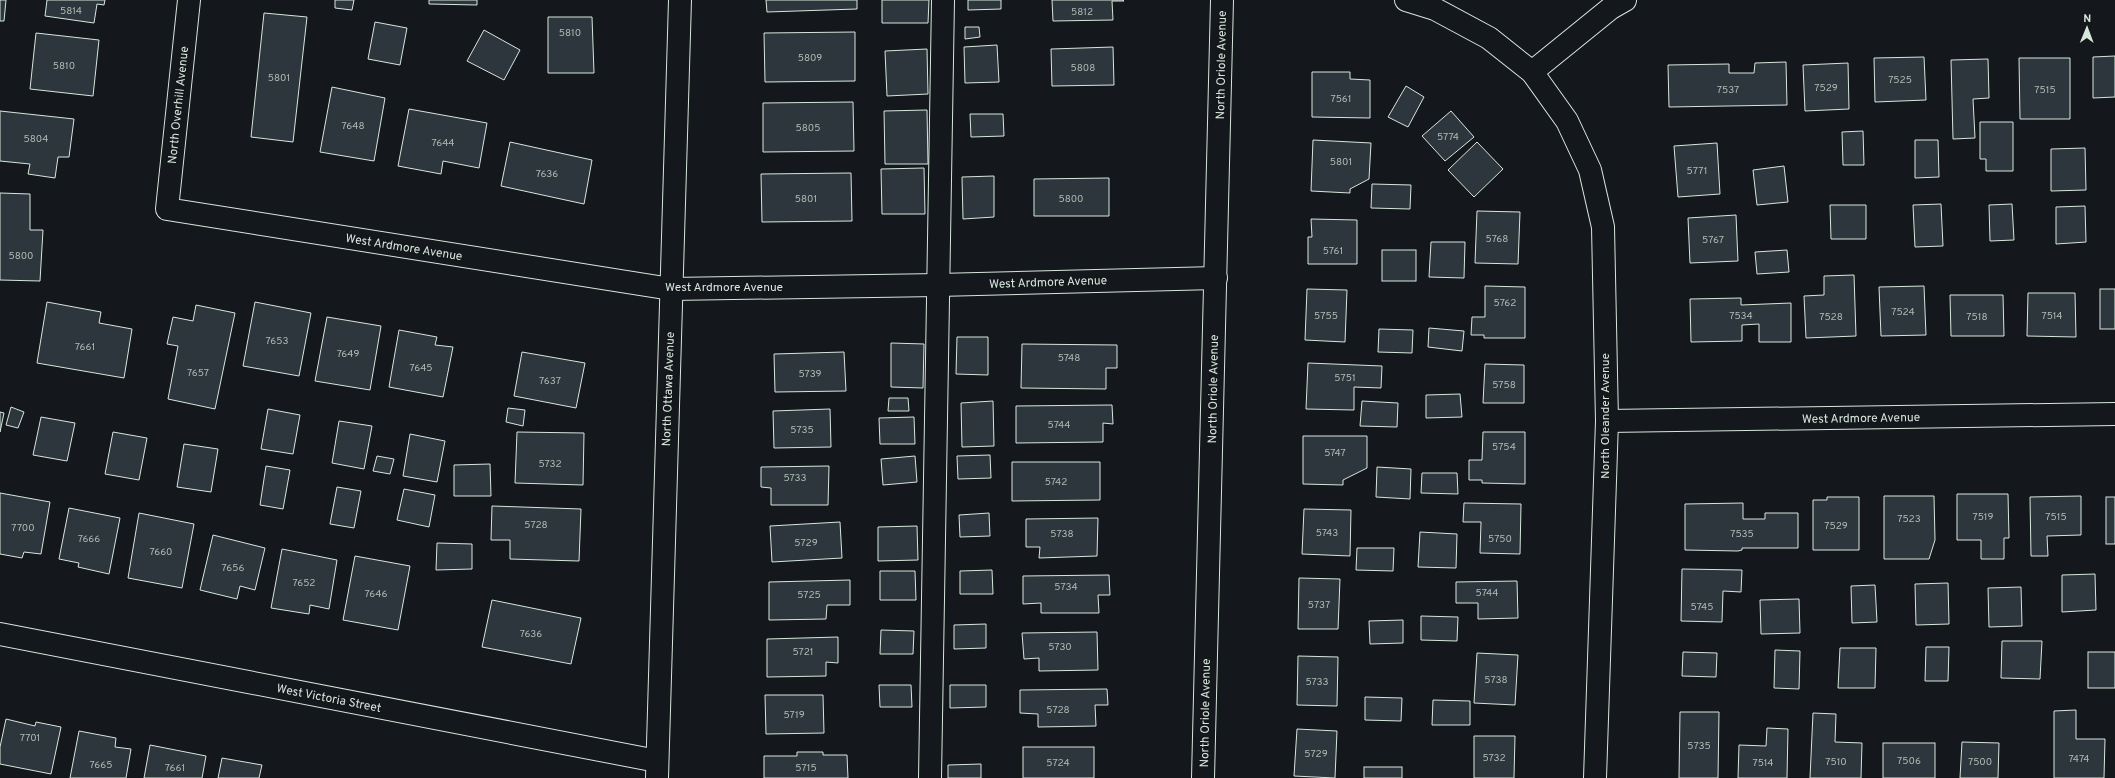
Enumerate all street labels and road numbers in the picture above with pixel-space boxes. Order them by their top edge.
street label: North Oriole Avenue [1213,10,1231,120]
street label: North Overhill Avenue [165,45,193,165]
street label: West Ardmore Avenue [344,231,463,265]
street label: West Ardmore Avenue [989,273,1107,293]
street label: West Ardmore Avenue [665,280,783,296]
street label: North Ottawa Avenue [659,331,679,447]
street label: North Oriole Avenue [1205,334,1223,444]
street label: North Oleander Avenue [1598,353,1614,479]
street label: West Ardmore Avenue [1802,410,1920,428]
street label: North Oriole Avenue [1197,658,1215,768]
street label: West Victoria Street [275,681,382,717]

